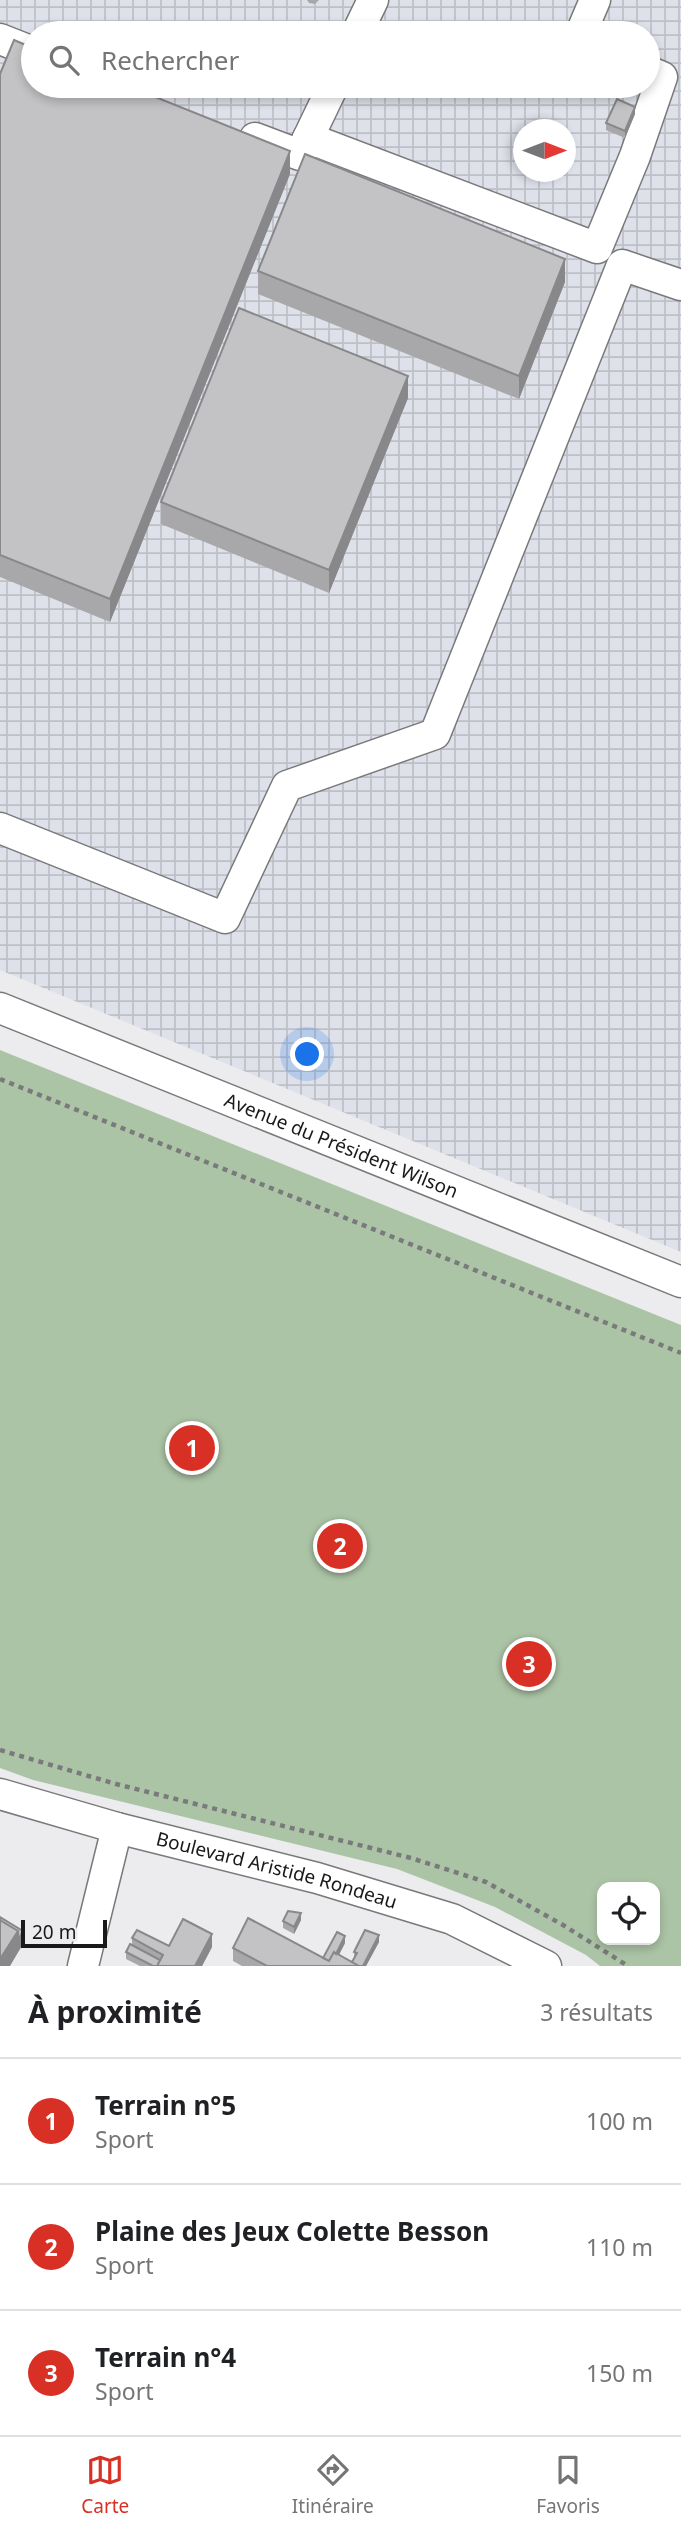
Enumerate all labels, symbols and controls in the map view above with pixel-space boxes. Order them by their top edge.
search box [21,21,660,98]
icon: search [45,41,83,79]
text: Rechercher [101,42,239,78]
north arrow [513,119,576,182]
your location [290,1037,324,1071]
street label: Avenue du Président Wilson [221,1087,462,1204]
pin: 1 [169,1422,215,1474]
pin: 2 [317,1520,363,1572]
pin: 3 [506,1638,552,1690]
street label: Boulevard Aristide Rondeau [154,1825,400,1915]
map controls [597,1882,660,1945]
button: locate [597,1882,660,1945]
scale bar [21,1917,107,1949]
text: 20 m [32,1919,76,1945]
text: À proximité [28,1991,202,2032]
text: 3 résultats [540,1996,653,2028]
text: Terrain n°5 [95,2087,236,2123]
text: 1 [44,2105,58,2137]
text: 100 m [586,2105,653,2137]
text: Sport [95,2123,154,2155]
text: Plaine des Jeux Colette Besson [95,2213,489,2249]
text: 2 [44,2231,58,2263]
text: 110 m [586,2231,653,2263]
text: Sport [95,2249,154,2281]
text: Terrain n°4 [95,2339,236,2375]
text: 3 [44,2357,58,2389]
text: 150 m [586,2357,653,2389]
text: Sport [95,2375,154,2407]
tab: Carte [81,2451,129,2519]
tab: Itinéraire [292,2451,374,2519]
tab: Favoris [536,2451,600,2519]

